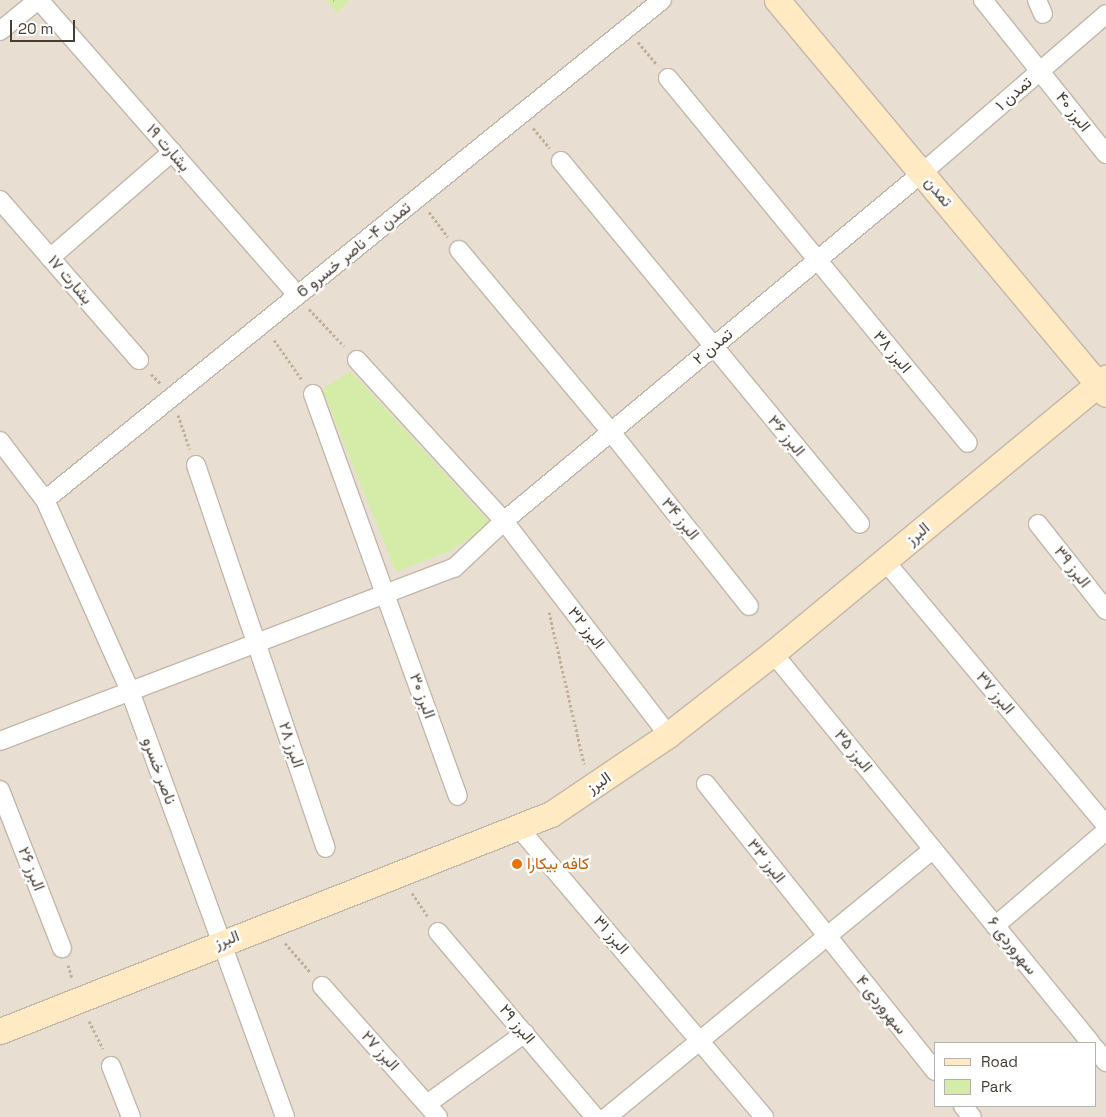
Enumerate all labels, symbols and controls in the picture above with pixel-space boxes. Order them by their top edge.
scale bar [12,10,78,42]
text: 20 m [18,19,53,38]
street label: تمدن ۱ [992,73,1036,115]
street label: البرز ۴۰ [1051,88,1095,136]
street label: بشارت ۱۹ [142,120,194,176]
street label: تمدن [920,173,956,211]
street label: تمدن ۴- ناصر خسرو 6 [293,198,415,302]
street label: بشارت ۱۷ [43,252,97,308]
street label: تمدن ۲ [689,325,737,369]
street label: البرز ۳۸ [869,327,915,377]
street label: البرز ۳۶ [763,412,809,460]
street label: البرز ۳۴ [657,494,703,544]
street label: البرز [902,519,934,549]
street label: البرز ۳۹ [1050,542,1094,592]
street label: البرز ۳۲ [564,603,608,653]
street label: البرز ۳۷ [972,668,1018,718]
street label: البرز ۳۰ [405,671,439,721]
street label: البرز ۲۸ [274,720,308,770]
street label: البرز ۳۵ [830,726,876,776]
street label: ناصر خسرو [138,735,180,807]
street label: البرز [583,768,615,798]
street label: البرز ۳۳ [743,835,789,887]
street label: البرز ۲۶ [14,844,48,894]
place label: کافه بیکارا [527,854,589,874]
marker: کافه بیکارا [511,858,523,870]
street label: البرز ۳۱ [589,912,633,958]
street label: سهروردی ۶ [983,913,1041,979]
street label: البرز [212,927,242,953]
street label: سهروردی ۴ [851,972,911,1038]
street label: البرز ۲۹ [495,1000,539,1048]
street label: البرز ۲۷ [357,1027,403,1075]
legend [934,1042,1096,1107]
text: Road [981,1052,1018,1071]
text: Park [981,1077,1012,1096]

